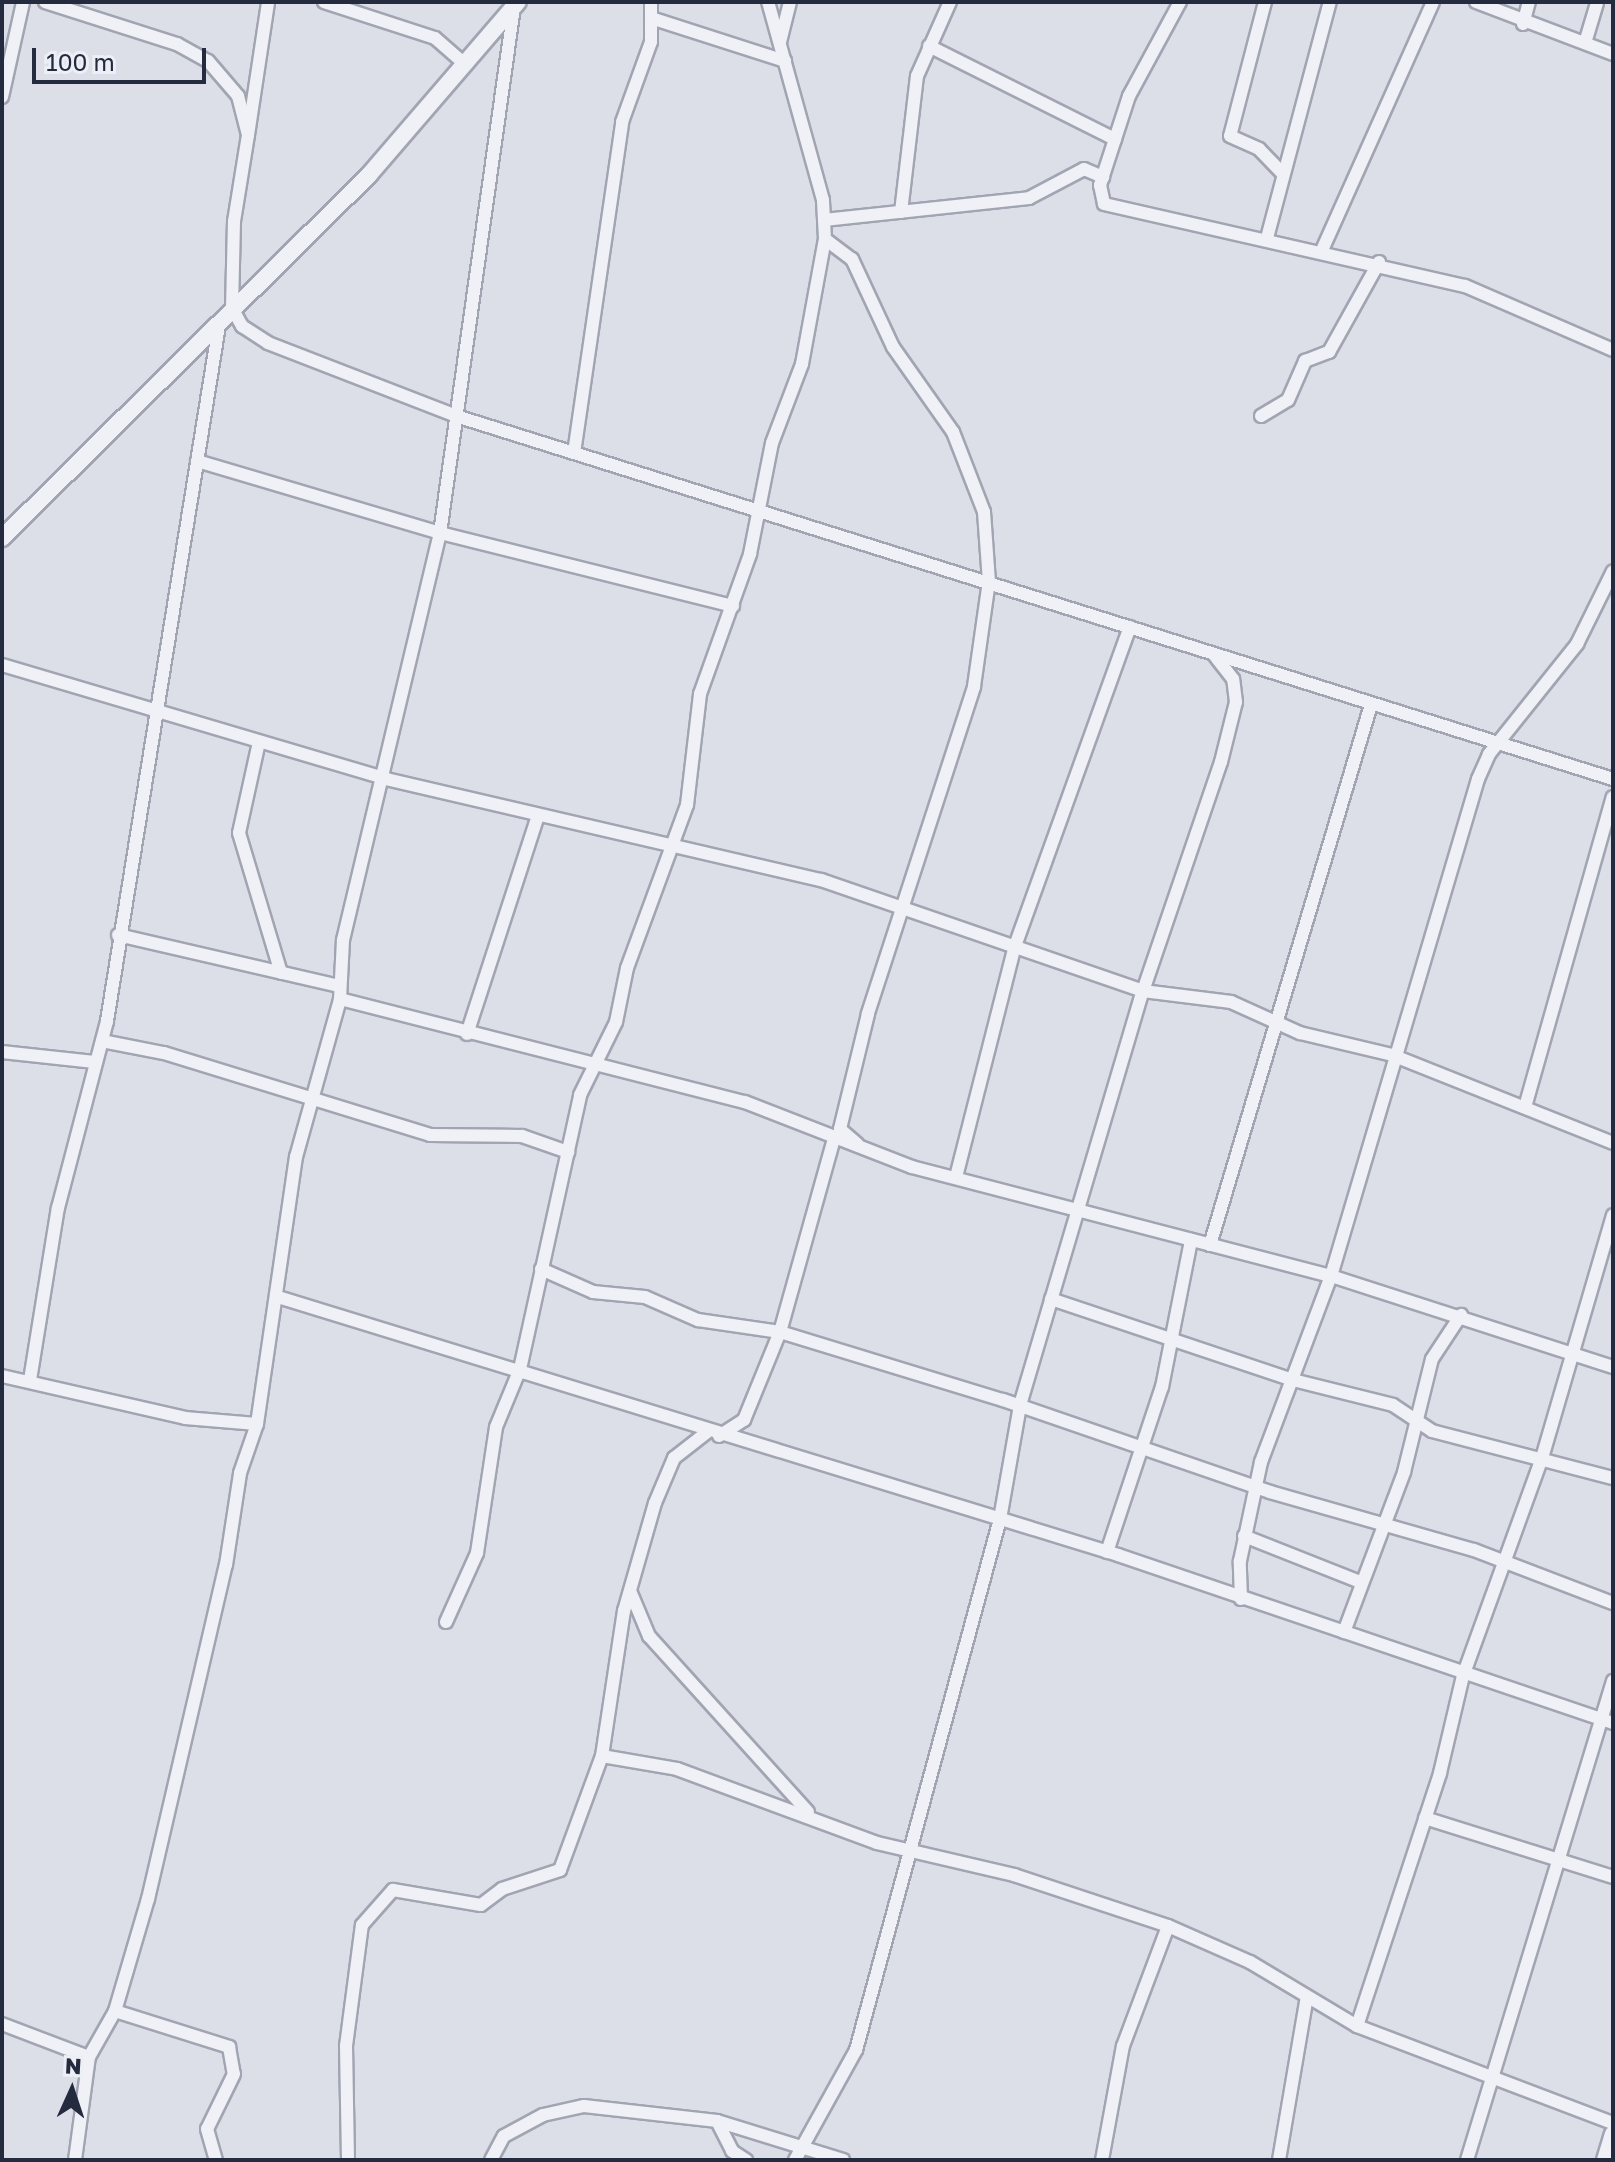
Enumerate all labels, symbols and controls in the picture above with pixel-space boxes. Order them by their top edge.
scale bar [36,32,210,82]
text: 100 m [46,47,115,76]
north arrow [32,2050,112,2130]
text: N [64,2052,82,2079]

